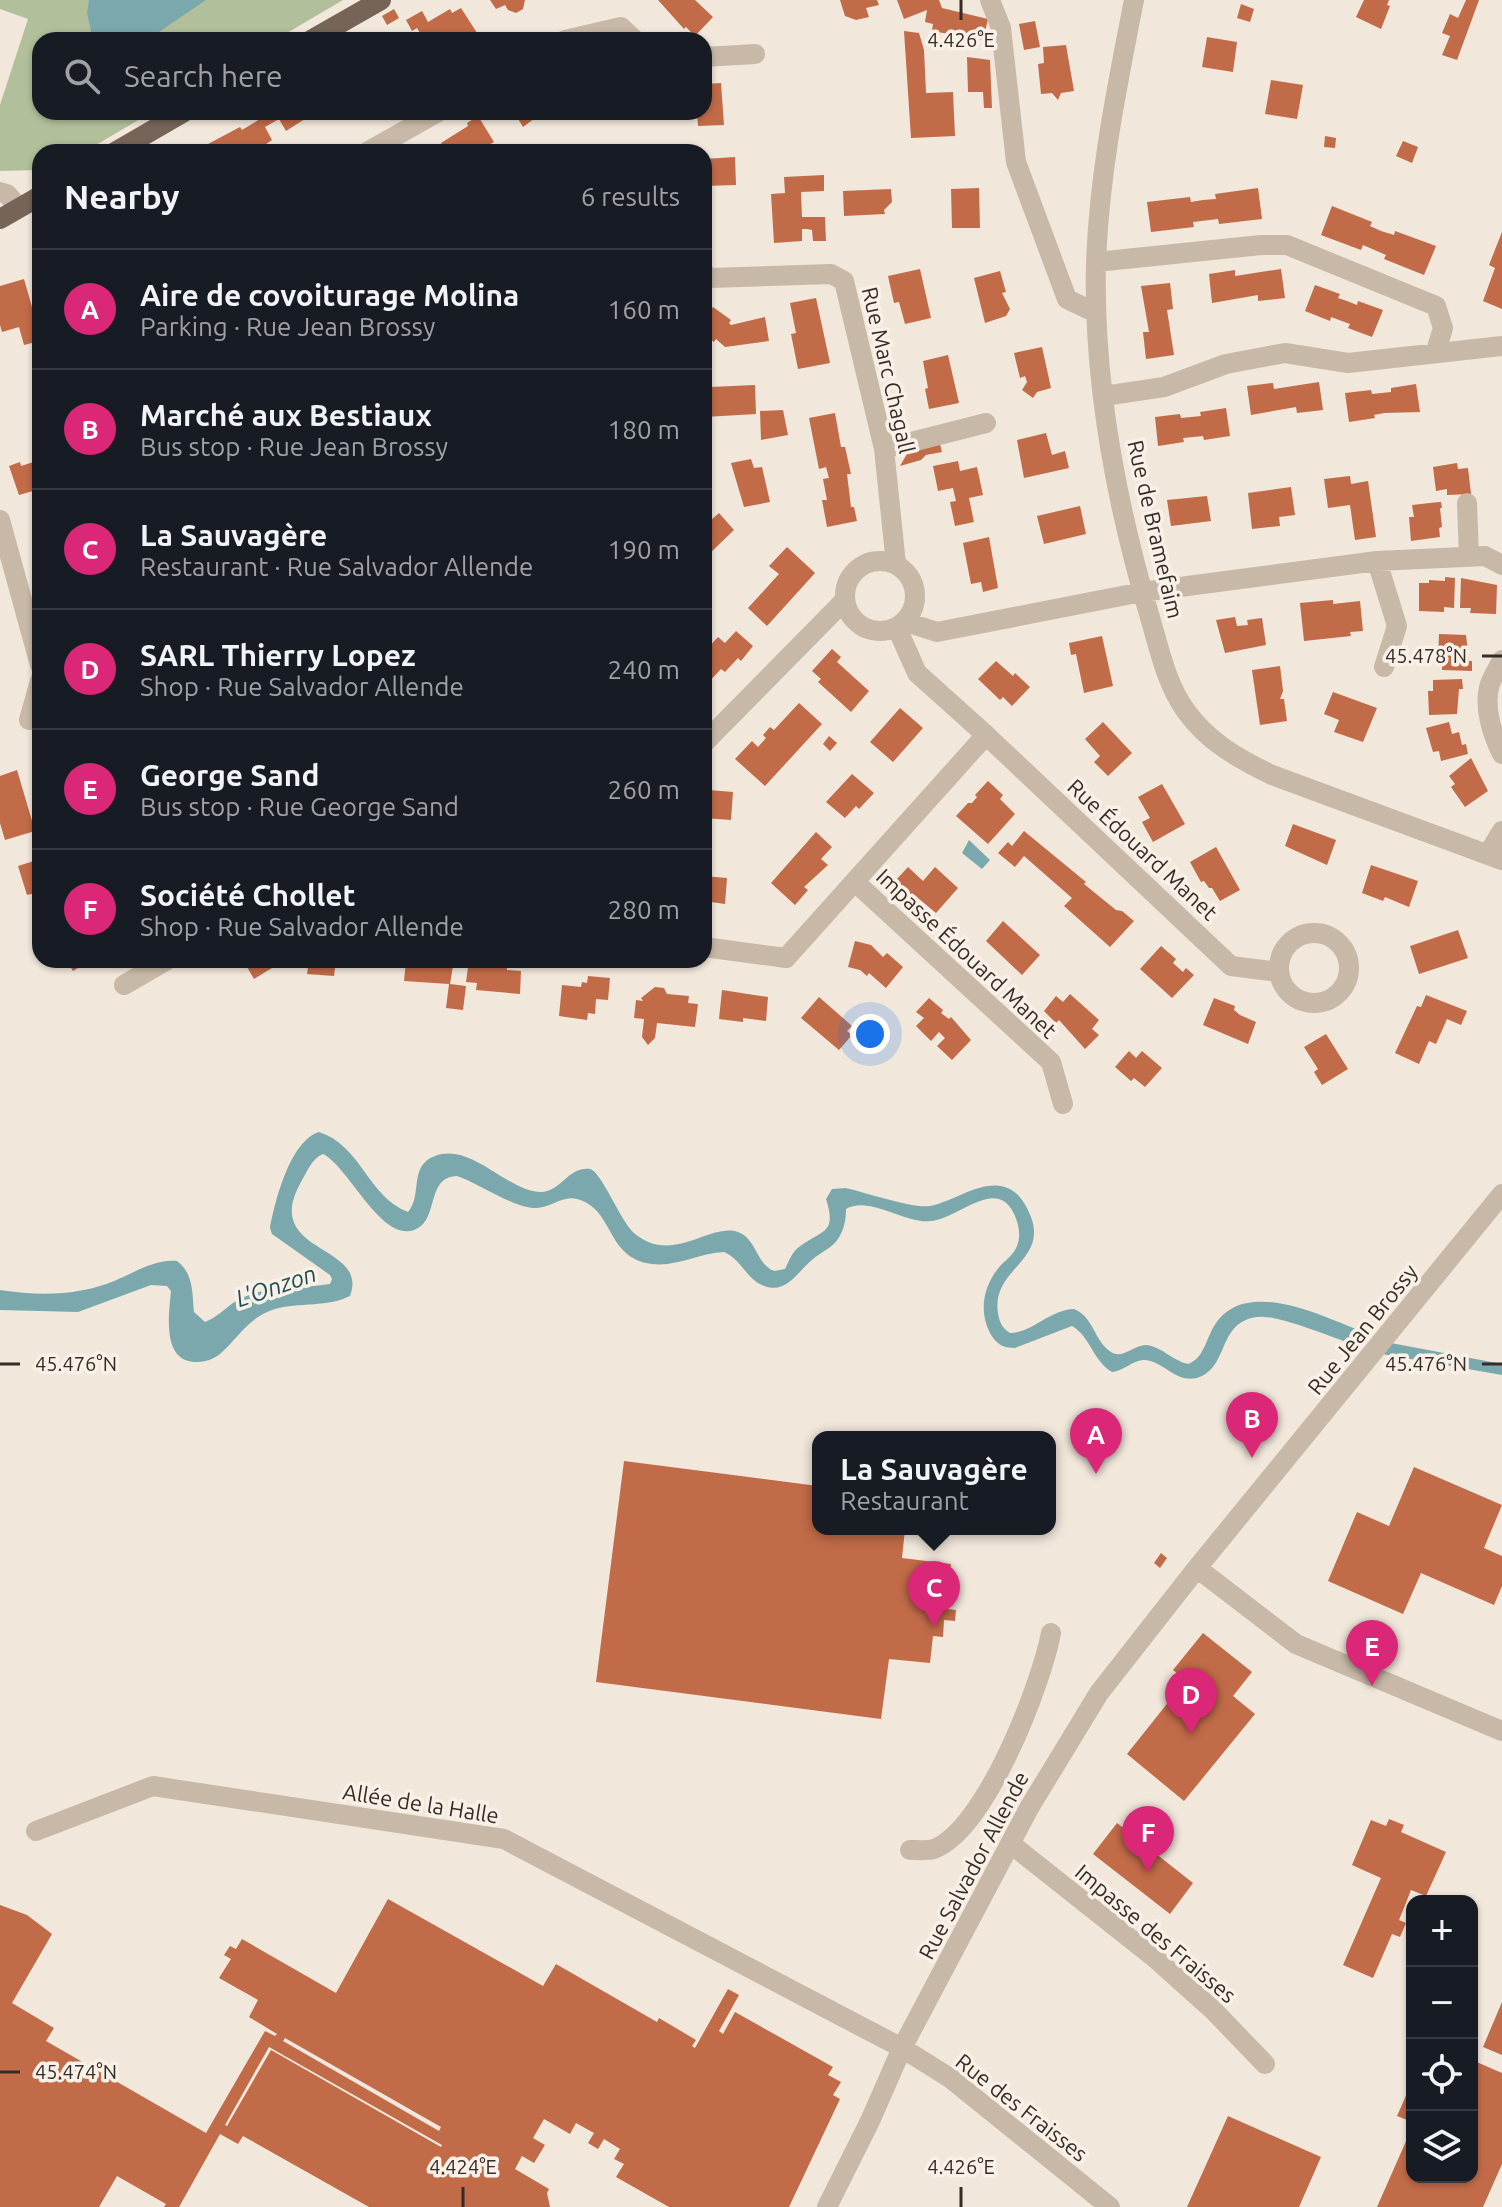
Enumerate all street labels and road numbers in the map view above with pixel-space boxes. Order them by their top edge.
street label: Rue Marc Chagall [858,284,920,456]
street label: Rue de Bramefaim [1123,437,1189,621]
street label: Rue Édouard Manet [1063,773,1224,925]
street label: Impasse Édouard Manet [872,862,1063,1043]
street label: Rue Jean Brossy [1302,1259,1422,1399]
street label: Rue Salvador Allende [913,1767,1033,1963]
street label: Allée de la Halle [341,1778,501,1828]
street label: Impasse des Fraisses [1071,1859,1241,2007]
street label: Rue des Fraisses [951,2048,1093,2166]

